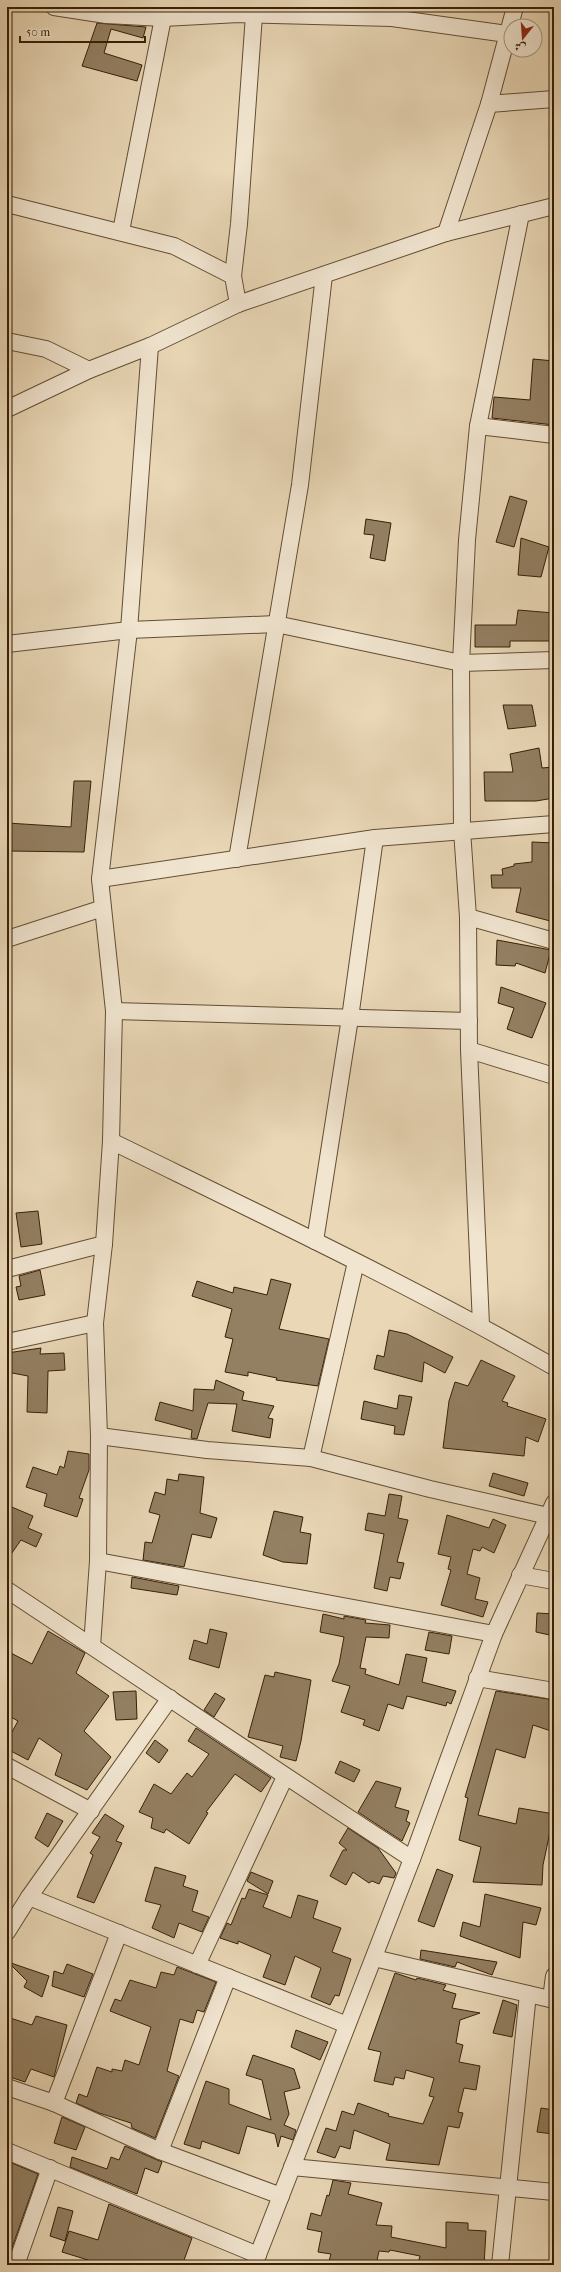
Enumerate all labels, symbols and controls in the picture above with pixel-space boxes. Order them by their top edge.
scale bar [20,18,145,44]
north arrow [503,18,543,58]
text: 50 m [26,25,50,39]
text: ش [513,39,527,55]

